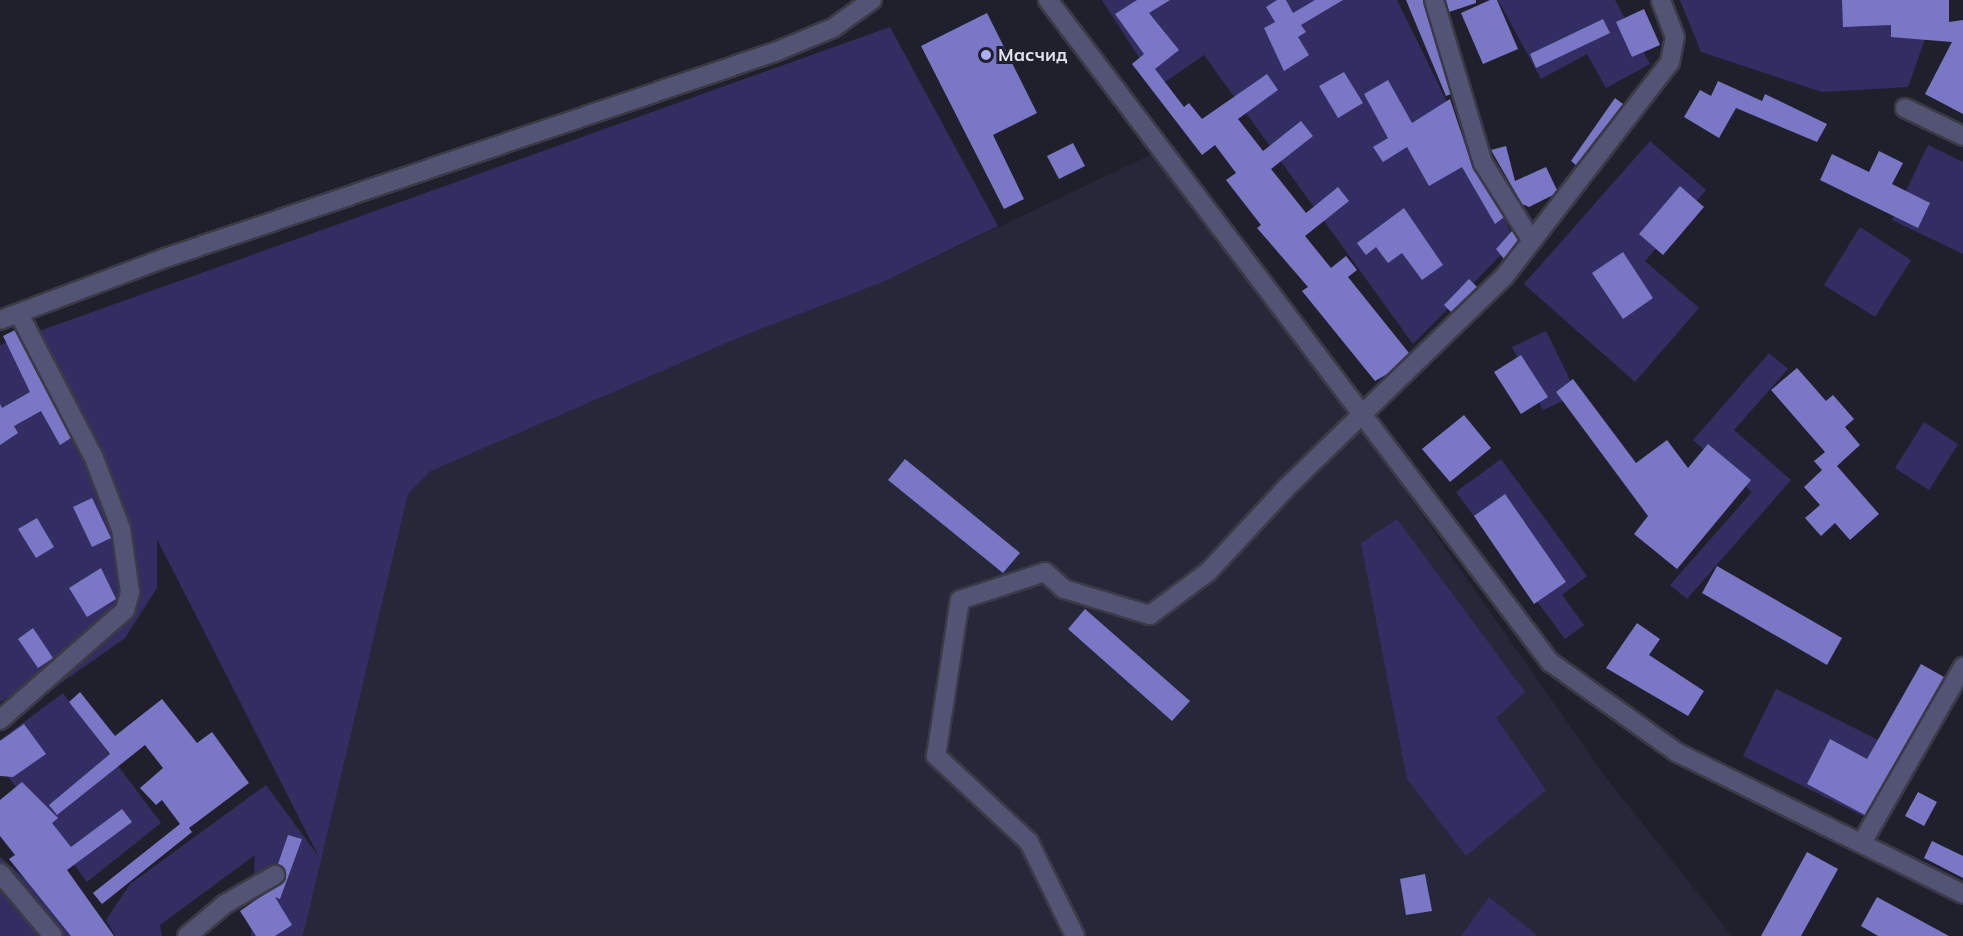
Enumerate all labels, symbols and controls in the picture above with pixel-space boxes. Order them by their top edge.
place label: Масчид [998,44,1067,66]
marker: Масчид [979,48,993,62]

